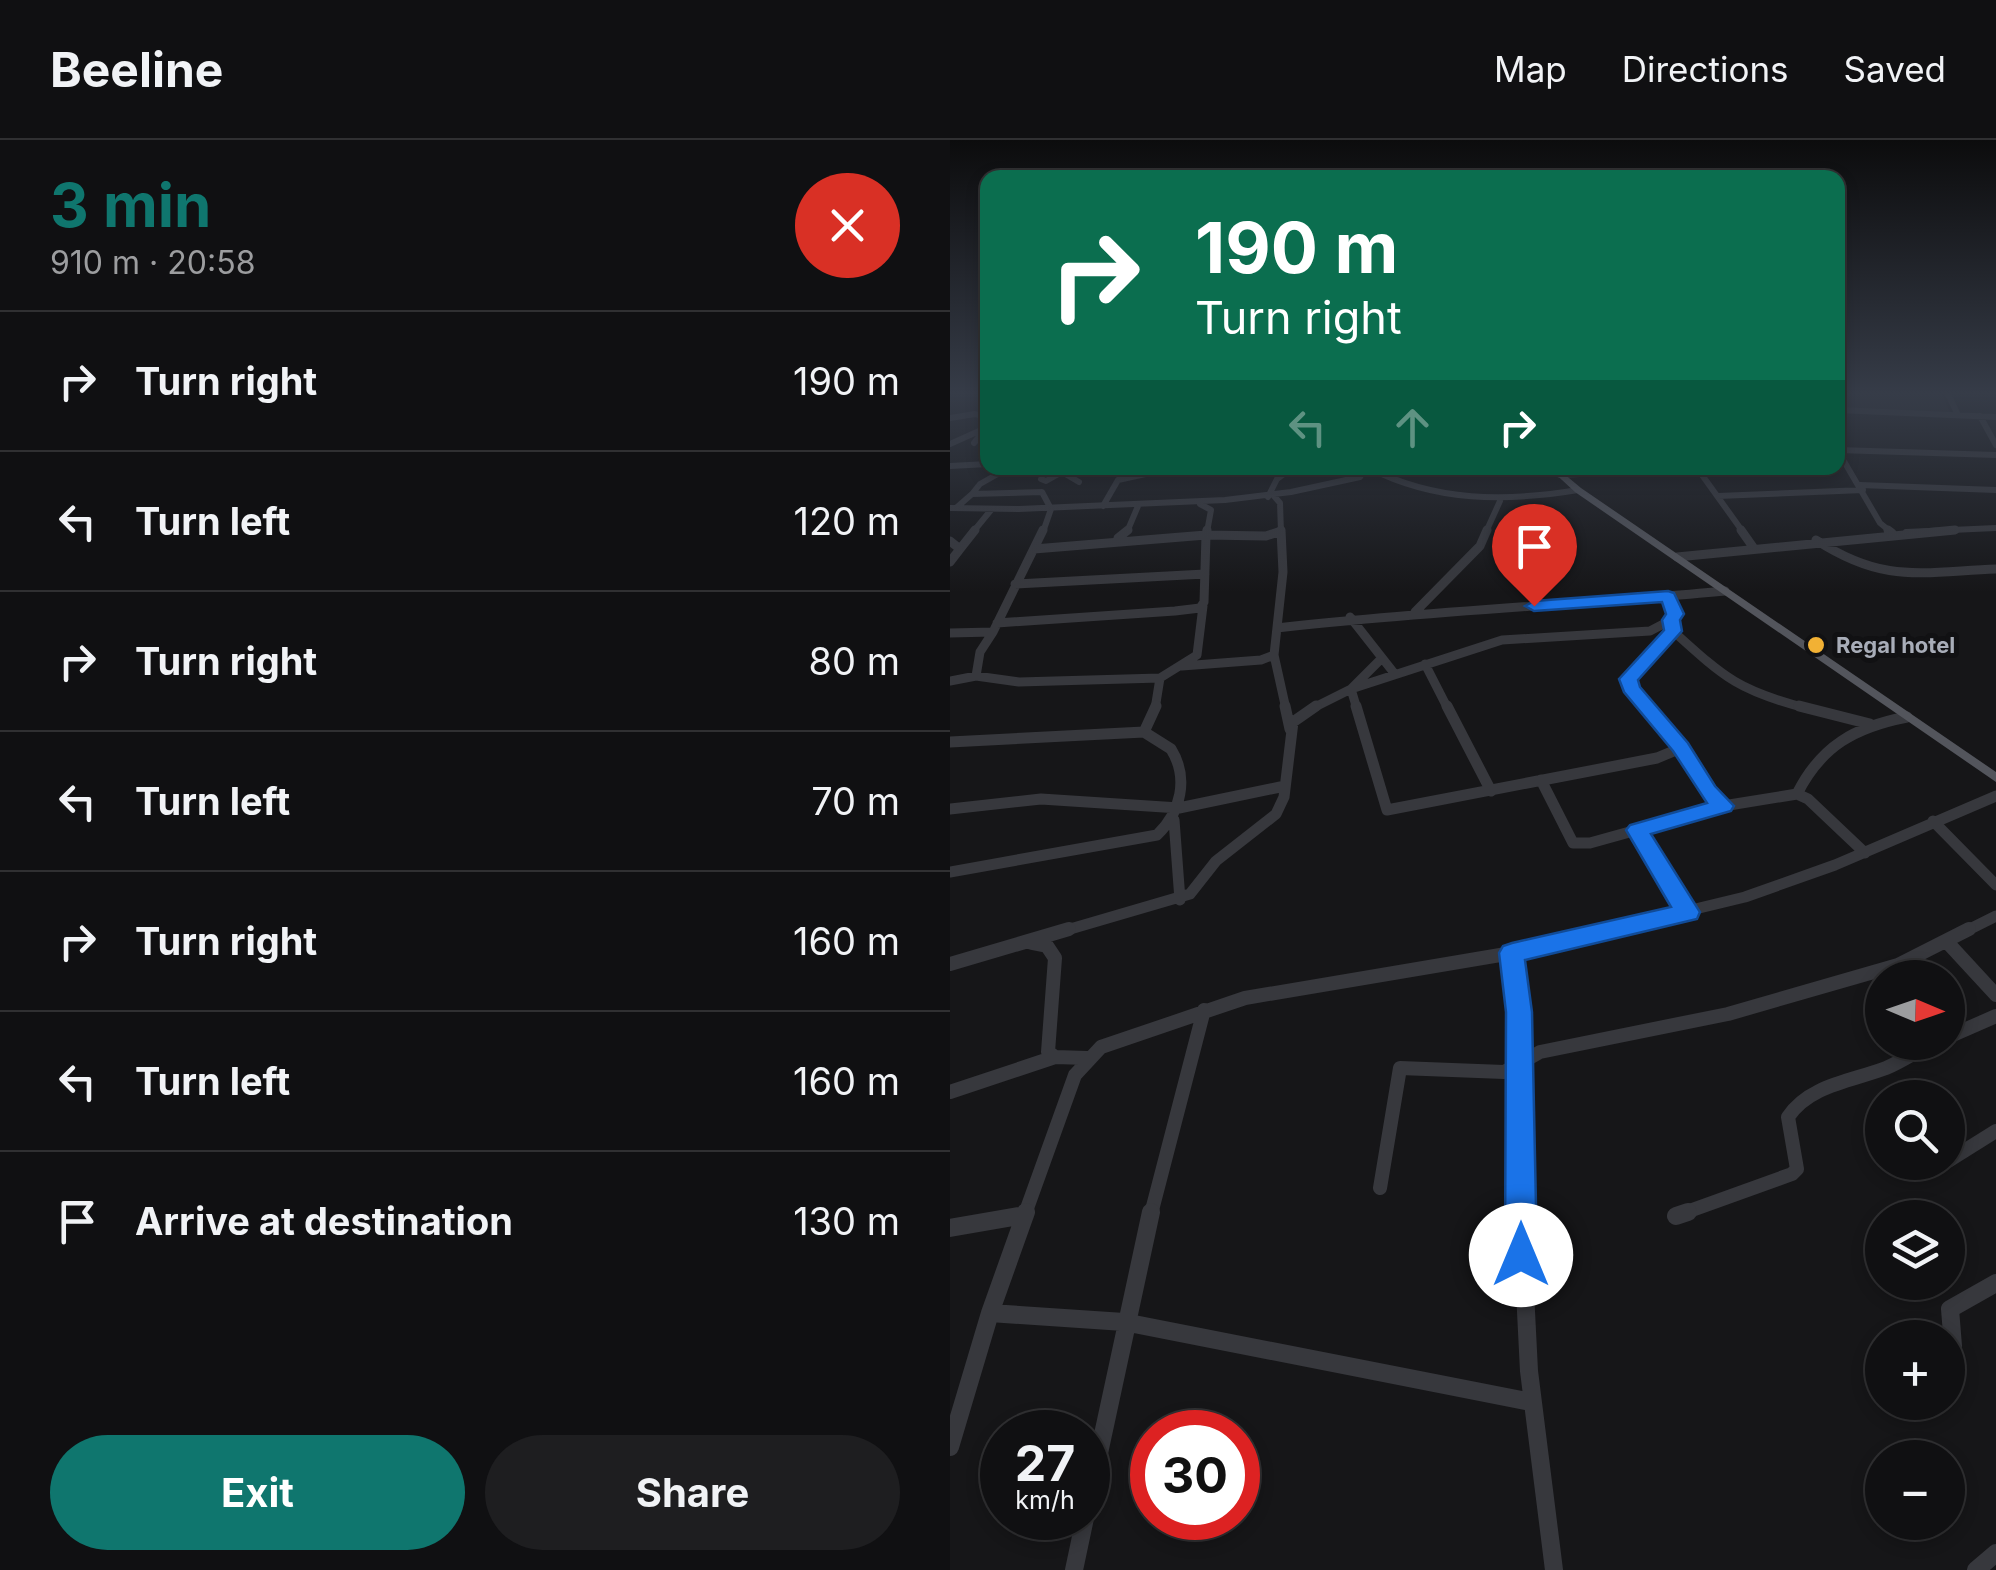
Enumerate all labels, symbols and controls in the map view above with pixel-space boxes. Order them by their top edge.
text: Beeline [50,40,223,99]
text: Map [1494,48,1567,90]
text: Directions [1622,48,1789,90]
text: Saved [1844,48,1946,90]
text: 3 min [50,169,211,241]
button: close [795,173,900,278]
text: 190 m [1195,205,1398,290]
icon: right [1030,210,1160,340]
text: 910 m · 20:58 [50,243,255,282]
text: Turn right [1195,290,1402,345]
icon: right [50,354,105,409]
text: Turn right [135,358,317,404]
text: 190 m [793,358,900,404]
icon: left [1280,400,1335,455]
icon: ahead [1385,400,1440,455]
icon: right [1490,400,1545,455]
icon: left [50,494,105,549]
text: Turn left [135,498,290,544]
text: 120 m [793,498,900,544]
pin [1492,504,1577,607]
icon: arrive [1507,519,1562,574]
place label: Regal hotel [1836,632,1955,658]
icon: right [50,634,105,689]
marker: Regal hotel [1805,634,1827,656]
text: Turn right [135,638,317,684]
text: 80 m [809,638,900,684]
icon: left [50,774,105,829]
text: Turn left [135,778,290,824]
text: 70 m [811,778,900,824]
icon: right [50,914,105,969]
text: Turn right [135,918,317,964]
text: 160 m [793,918,900,964]
north arrow [1865,960,1965,1060]
map controls [1865,960,1965,1540]
icon: left [50,1054,105,1109]
text: Turn left [135,1058,290,1104]
text: 160 m [793,1058,900,1104]
button: search [1865,1080,1965,1180]
icon: arrive [50,1194,105,1249]
text: Arrive at destination [135,1198,513,1244]
text: 130 m [793,1198,900,1244]
button: layers [1865,1200,1965,1300]
position arrow [1469,1203,1573,1307]
button: + [1865,1320,1965,1420]
speed limit sign: 30 [1130,1410,1260,1540]
text: 27 [1015,1433,1075,1493]
button: Exit [50,1435,465,1550]
button: Share [485,1435,900,1550]
button: − [1865,1440,1965,1540]
text: km/h [1015,1485,1075,1515]

